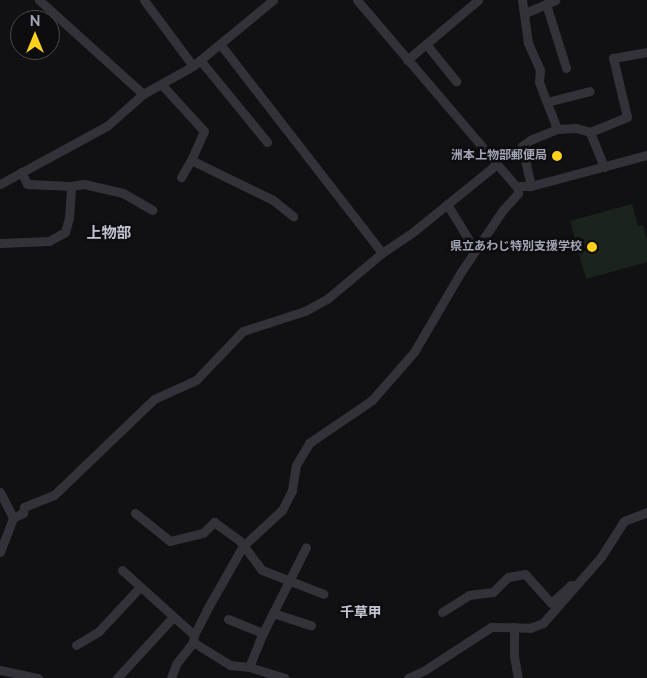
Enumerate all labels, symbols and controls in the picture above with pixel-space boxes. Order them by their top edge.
north arrow [10,10,60,60]
text: N [30,13,40,29]
place label: 洲本上物部郵便局 [451,149,547,163]
marker: 洲本上物部郵便局 [551,150,563,162]
district label: 上物部 [87,225,131,243]
place label: 県立あわじ特別支援学校 [450,240,582,254]
marker: 県立あわじ特別支援学校 [586,241,598,253]
district label: 千草甲 [340,604,382,620]

